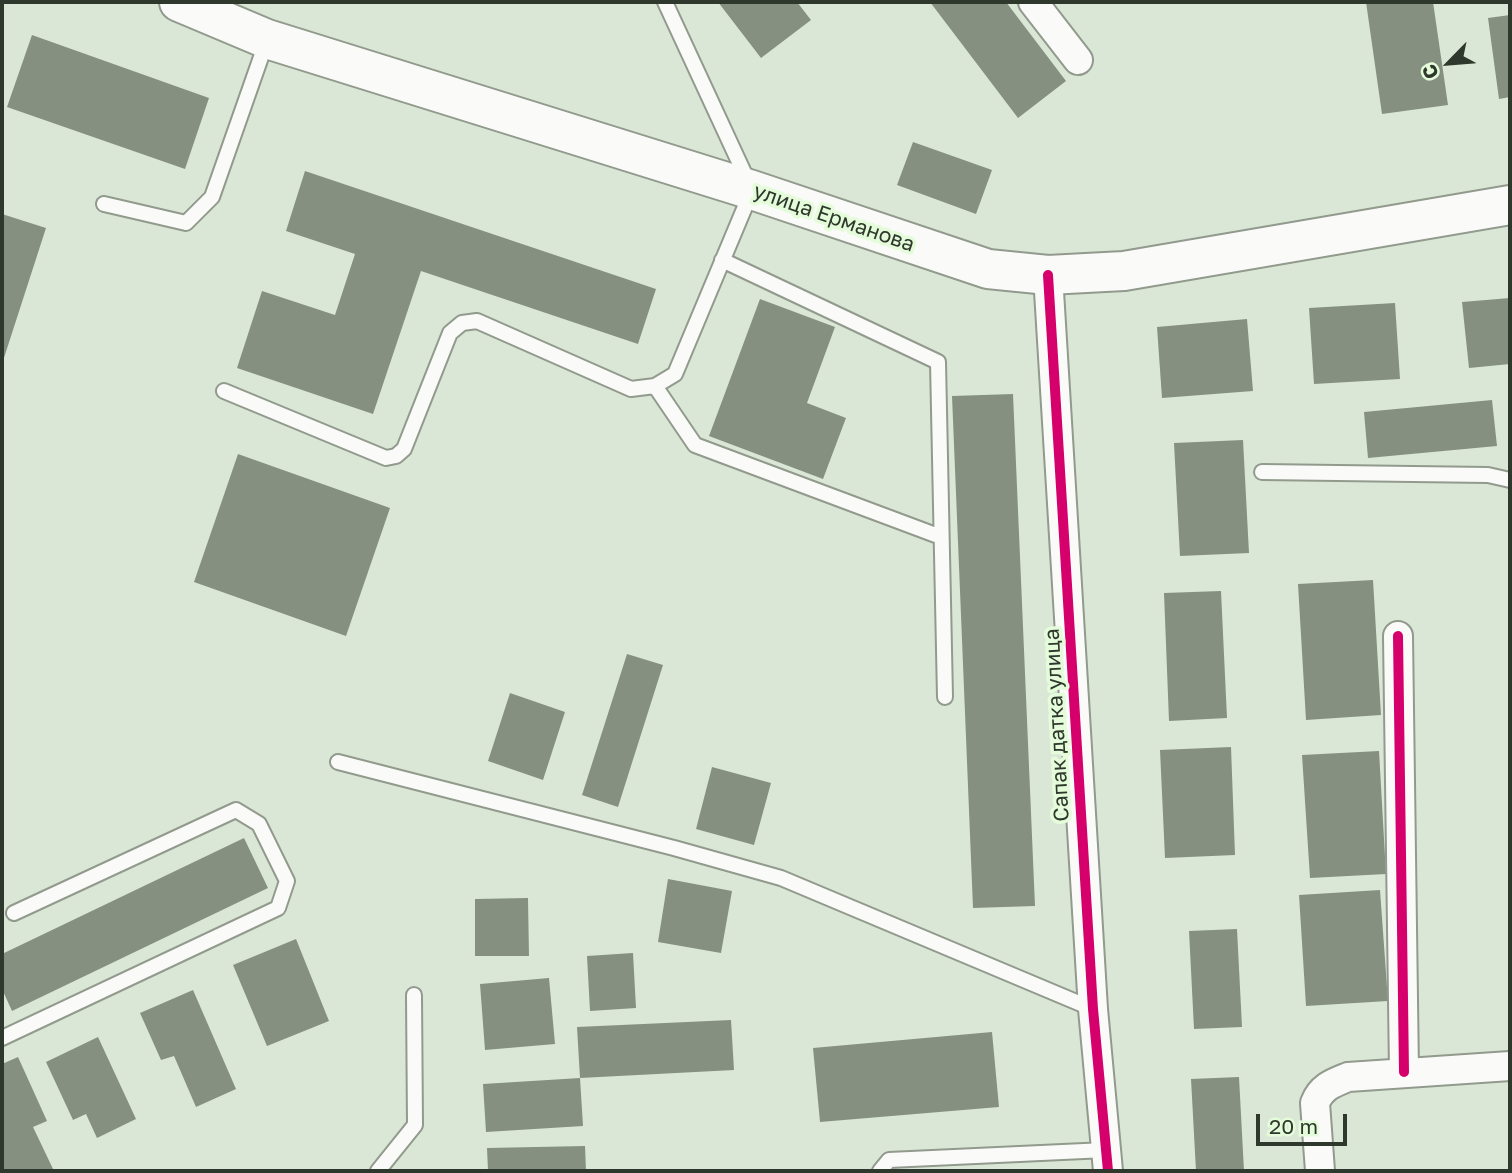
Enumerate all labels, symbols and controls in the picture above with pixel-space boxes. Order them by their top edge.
north arrow [1414,28,1484,98]
text: С [1416,61,1443,83]
street label: улица Ерманова [750,179,918,257]
street label: Сапак датка улица [1039,628,1075,822]
scale bar [1260,1100,1351,1144]
text: 20 m [1269,1113,1318,1139]

